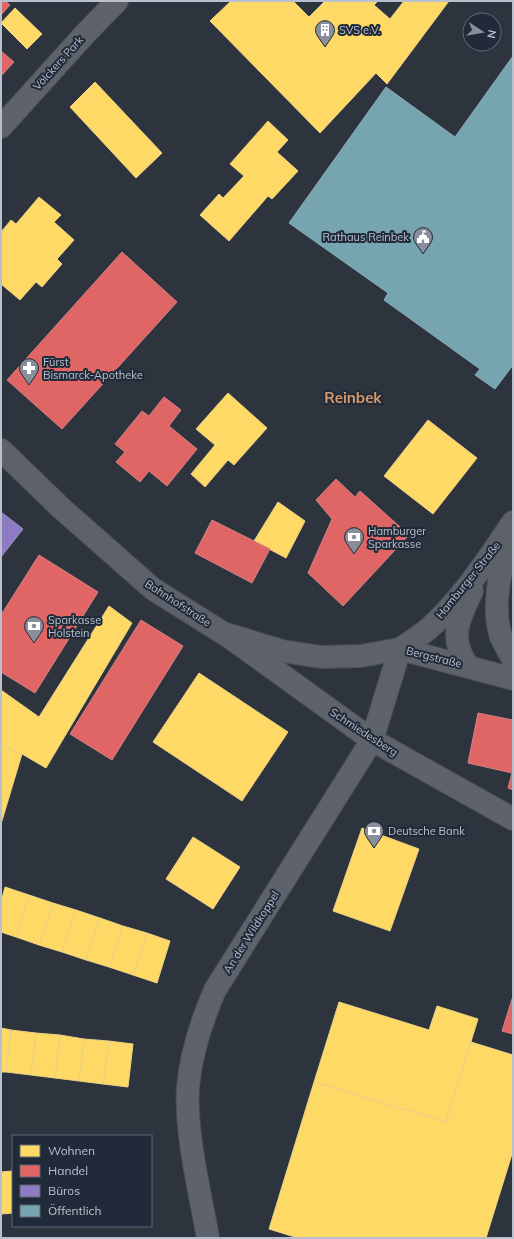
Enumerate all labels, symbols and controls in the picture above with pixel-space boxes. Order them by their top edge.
north arrow [462,12,502,52]
building icon: SVS e.V. [314,19,336,47]
place label: SVS e.V. [339,23,381,37]
text: N [484,29,499,40]
street label: Völckers Park [30,33,86,93]
public building icon: Rathaus Reinbek [412,226,434,254]
place label: Rathaus Reinbek [322,230,409,244]
place label: Fürst Bismarck-Apotheke [43,355,143,382]
pharmacy icon: Fürst Bismarck-Apotheke [18,357,40,385]
district label: Reinbek [324,388,382,407]
place label: Hamburger Sparkasse [368,524,426,551]
bank icon: Hamburger Sparkasse [343,526,365,554]
street label: Hamburger Straße [433,539,503,621]
street label: Bahnhofstraße [142,576,214,630]
place label: Sparkasse Holstein [48,613,101,640]
bank icon: Sparkasse Holstein [23,615,45,643]
street label: Bergstraße [405,643,463,671]
street label: Schmiedesberg [327,705,401,759]
bank icon: Deutsche Bank [363,820,385,848]
place label: Deutsche Bank [388,824,465,838]
street label: An der Wildkoppel [220,888,282,976]
legend [12,1135,152,1227]
text: Wohnen [48,1143,95,1158]
text: Handel [48,1163,88,1178]
text: Büros [48,1183,80,1198]
text: Öffentlich [48,1203,101,1218]

